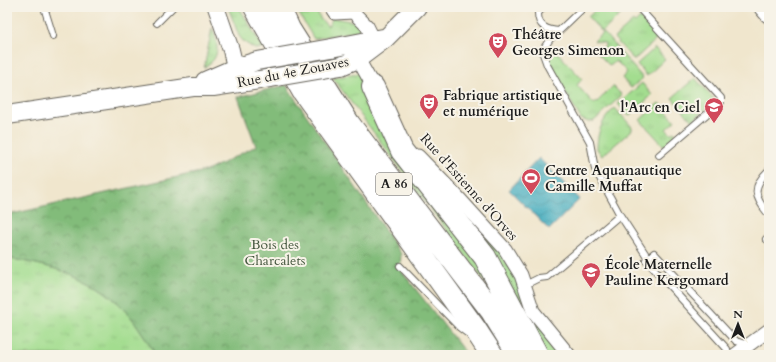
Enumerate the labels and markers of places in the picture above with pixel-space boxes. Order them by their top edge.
place label: Théâtre Georges Simenon [512,25,625,60]
theatre icon: Théâtre Georges Simenon [487,31,509,59]
place label: Fabrique artistique et numérique [443,86,563,121]
theatre icon: Fabrique artistique et numérique [418,92,440,120]
school or university icon: l'Arc en Ciel [703,96,725,124]
place label: l'Arc en Ciel [621,98,700,117]
place label: Centre Aquanautique Camille Muffat [545,161,682,196]
sports icon: Centre Aquanautique Camille Muffat [520,167,542,195]
place label: École Maternelle Pauline Kergomard [605,254,729,290]
school or university icon: École Maternelle Pauline Kergomard [580,261,602,289]

